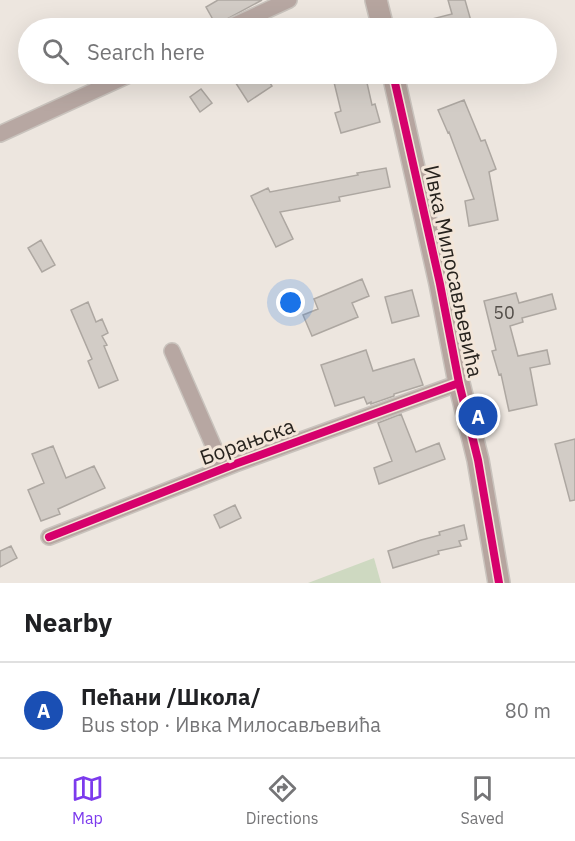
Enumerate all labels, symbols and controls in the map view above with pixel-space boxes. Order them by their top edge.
search box [18,18,557,84]
icon: search [39,35,72,68]
text: Search here [87,37,205,66]
street label: Ивка Милосављевића [418,162,490,380]
your location [276,288,305,317]
house number: 50 [493,301,515,324]
pin: A [458,394,498,438]
street label: Борањска [196,411,298,471]
text: Nearby [24,605,112,639]
text: Пећани /Школа/ [81,682,261,711]
text: A [37,697,50,724]
text: 80 m [505,697,551,724]
text: Bus stop · Ивка Милосављевића [81,711,381,738]
tab: Map [71,772,104,828]
tab: Directions [246,772,319,828]
tab: Saved [461,772,504,828]

